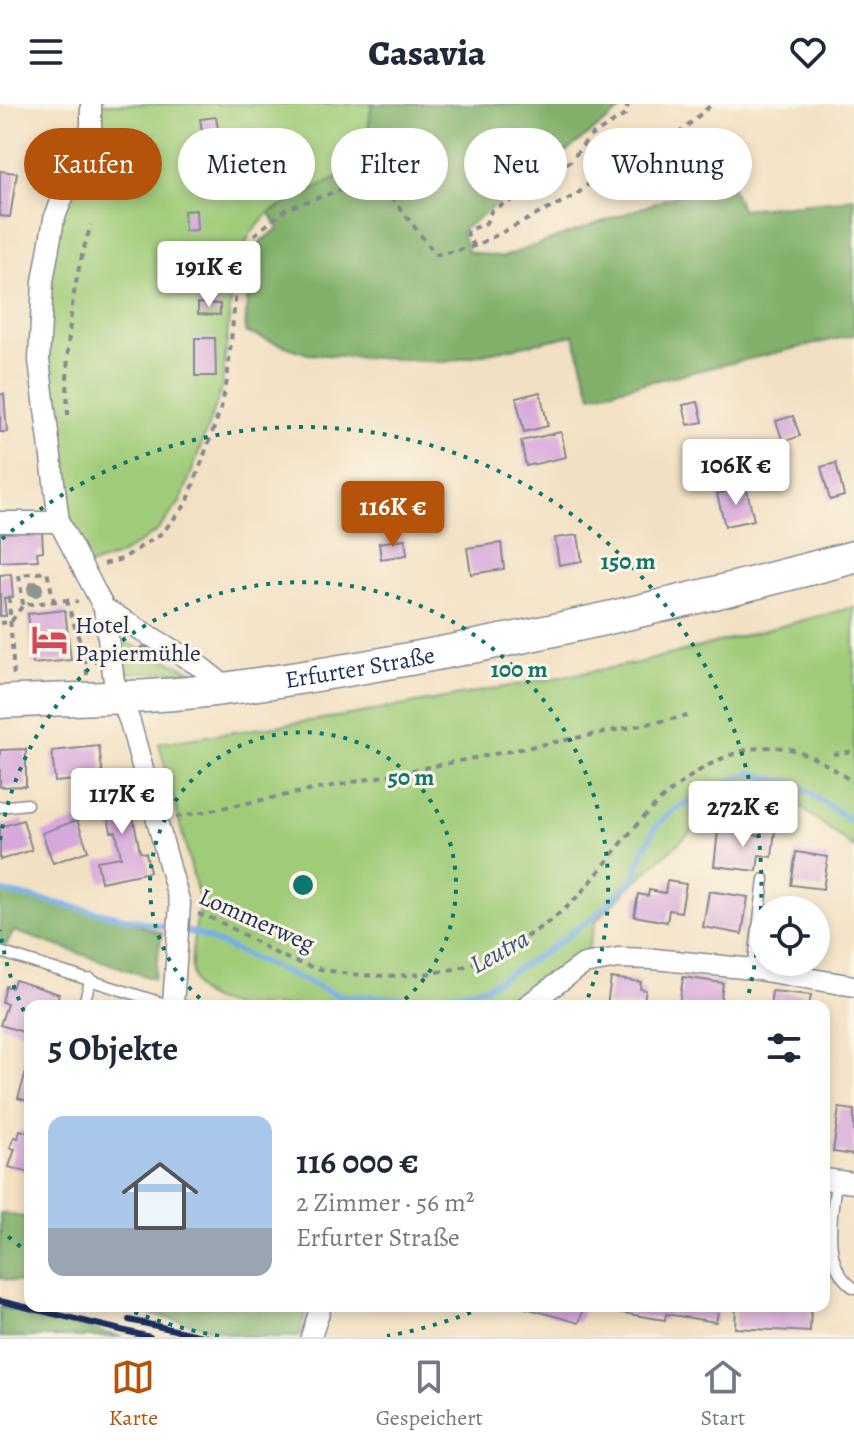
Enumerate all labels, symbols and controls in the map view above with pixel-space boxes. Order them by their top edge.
text: Casavia [368,28,486,77]
icon: menu [24,30,68,74]
icon: heart [786,30,830,74]
chip: Kaufen [24,128,162,200]
chip: Mieten [178,128,315,200]
chip: Filter [331,128,448,200]
chip: Neu [464,128,567,200]
chip: Wohnung [583,128,752,200]
pin: 191K € [144,241,274,309]
text: 191K € [175,249,243,284]
pin: 106K € [671,439,801,507]
text: 106K € [700,447,772,482]
pin: 116K € [328,481,458,549]
text: 116K € [359,489,427,524]
text: 150 m [600,545,656,577]
place label: Hotel Papiermühle [75,609,201,669]
hotel icon: Hotel Papiermühle [30,620,68,658]
street label: Erfurter Straße [283,639,437,696]
text: 100 m [490,653,548,685]
text: 50 m [388,761,434,793]
pin: 117K € [57,768,187,836]
text: 117K € [89,776,155,811]
pin: 272K € [678,781,808,849]
text: 272K € [707,789,779,824]
centre of rings [289,871,317,899]
street label: Lommerweg [194,880,320,960]
map controls [750,896,830,976]
button: locate [750,896,830,976]
water label: Leutra [463,921,535,982]
text: 5 Objekte [48,1025,178,1072]
icon: filters [762,1026,806,1070]
text: 116 000 € [296,1138,419,1185]
icon: home [112,1148,208,1244]
text: 2 Zimmer · 56 m² [296,1185,474,1220]
text: Erfurter Straße [296,1220,460,1255]
tab: Karte [109,1355,158,1433]
tab: Gespeichert [376,1355,483,1433]
tab: Start [700,1355,745,1433]

